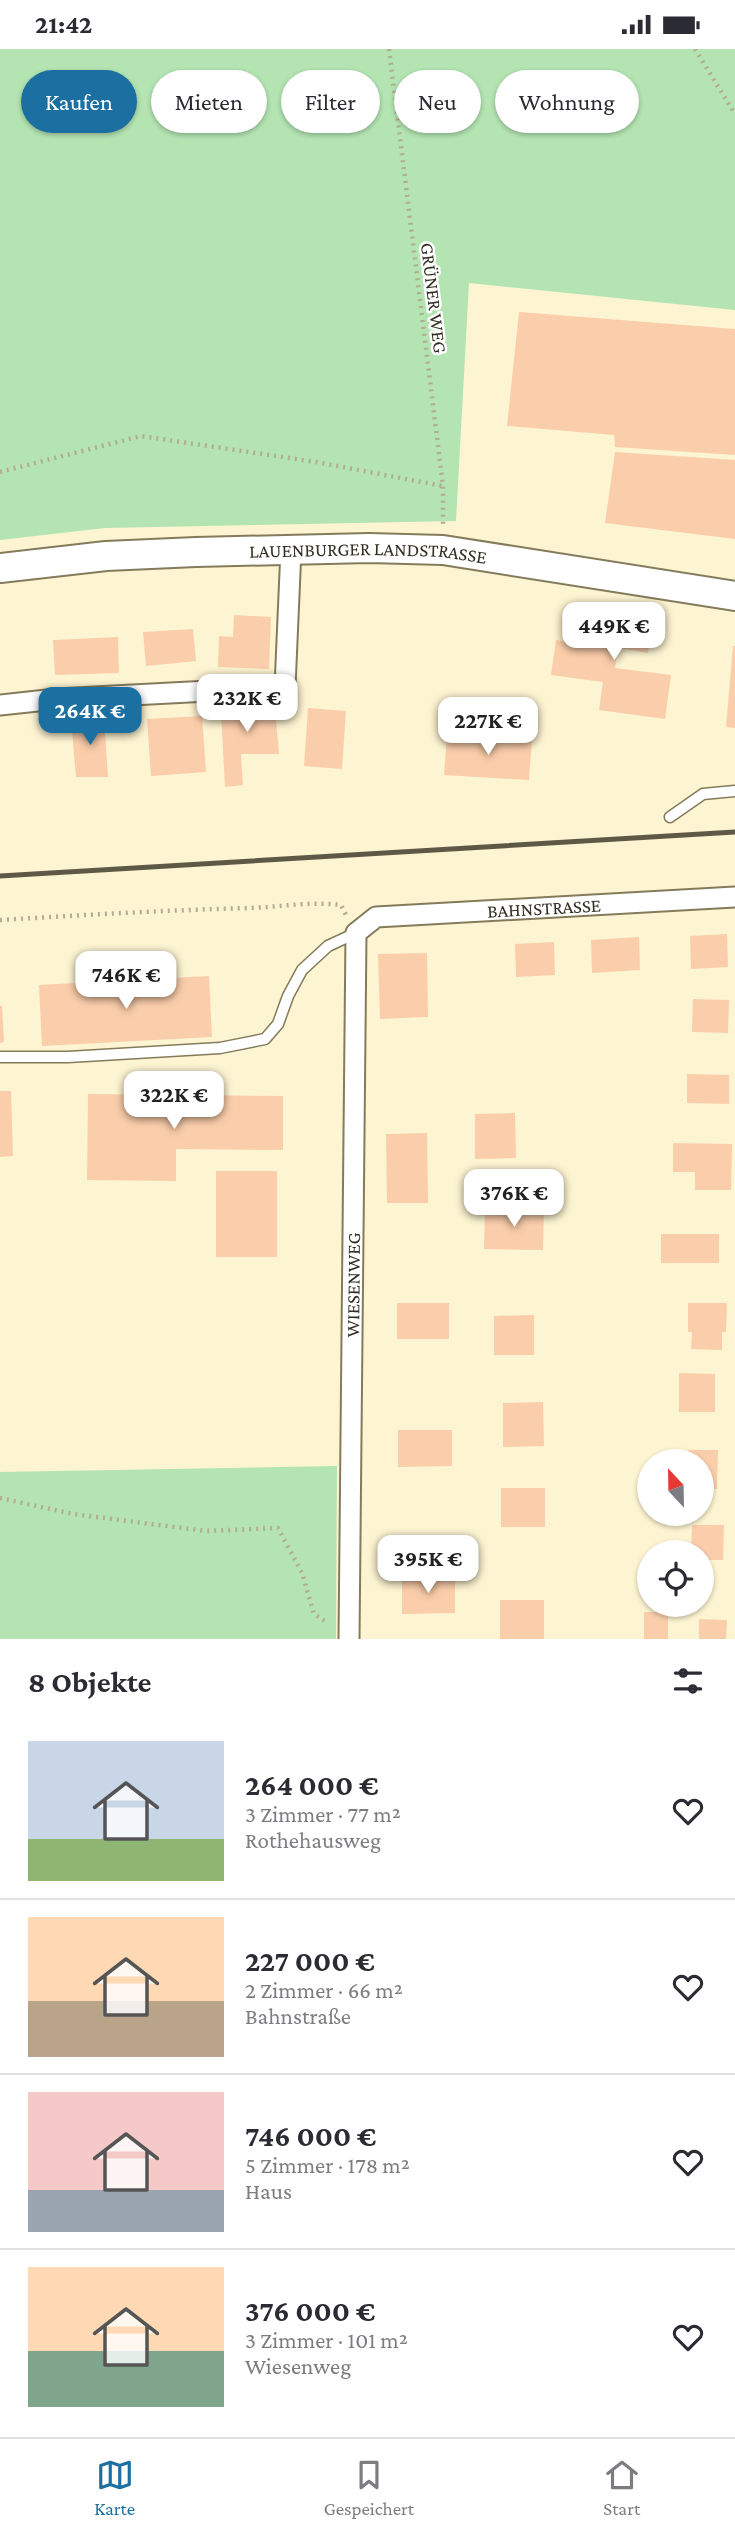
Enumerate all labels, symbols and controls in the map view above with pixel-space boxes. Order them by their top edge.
text: 21:42 [35,10,92,39]
chip: Kaufen [21,70,137,133]
chip: Mieten [151,70,267,133]
chip: Filter [281,70,380,133]
chip: Neu [394,70,481,133]
chip: Wohnung [495,70,639,133]
street label: GRÜNER WEG [417,242,451,354]
street label: LAUENBURGER LANDSTRASSE [249,537,488,567]
pin: 449K € [557,603,671,662]
text: 449K € [578,612,650,638]
pin: 232K € [190,675,304,734]
text: 232K € [213,684,281,710]
pin: 264K € [33,687,147,747]
text: 264K € [55,697,125,723]
pin: 227K € [431,697,545,757]
text: 227K € [454,707,522,733]
street label: BAHNSTRASSE [487,894,602,921]
pin: 746K € [69,951,183,1011]
text: 746K € [91,961,161,987]
pin: 322K € [117,1072,231,1131]
text: 322K € [140,1081,208,1107]
pin: 376K € [457,1169,571,1229]
text: 376K € [480,1179,548,1205]
street label: WIESENWEG [341,1232,364,1338]
north arrow [637,1449,714,1526]
map controls [637,1449,714,1617]
pin: 395K € [371,1535,485,1595]
button: locate [637,1540,714,1617]
text: 395K € [394,1545,462,1571]
icon: filters [669,1662,707,1700]
text: 8 Objekte [28,1665,151,1698]
text: 264 000 € [245,1768,379,1801]
icon: home [84,1769,168,1853]
icon: heart [669,1792,707,1830]
text: 3 Zimmer · 77 m² [245,1801,401,1827]
text: Rothehausweg [245,1827,381,1853]
text: 227 000 € [245,1944,375,1977]
icon: home [84,1945,168,2029]
icon: heart [669,1968,707,2006]
text: 2 Zimmer · 66 m² [245,1977,403,2003]
text: Bahnstraße [245,2003,351,2029]
text: 746 000 € [245,2119,377,2152]
icon: home [84,2120,168,2204]
icon: heart [669,2143,707,2181]
text: 5 Zimmer · 178 m² [245,2152,410,2178]
text: Haus [245,2178,292,2204]
text: 376 000 € [245,2294,375,2327]
icon: home [84,2295,168,2379]
icon: heart [669,2318,707,2356]
text: 3 Zimmer · 101 m² [245,2327,408,2353]
text: Wiesenweg [245,2353,351,2379]
tab: Karte [94,2456,135,2519]
tab: Gespeichert [324,2456,414,2519]
tab: Start [603,2456,641,2519]

